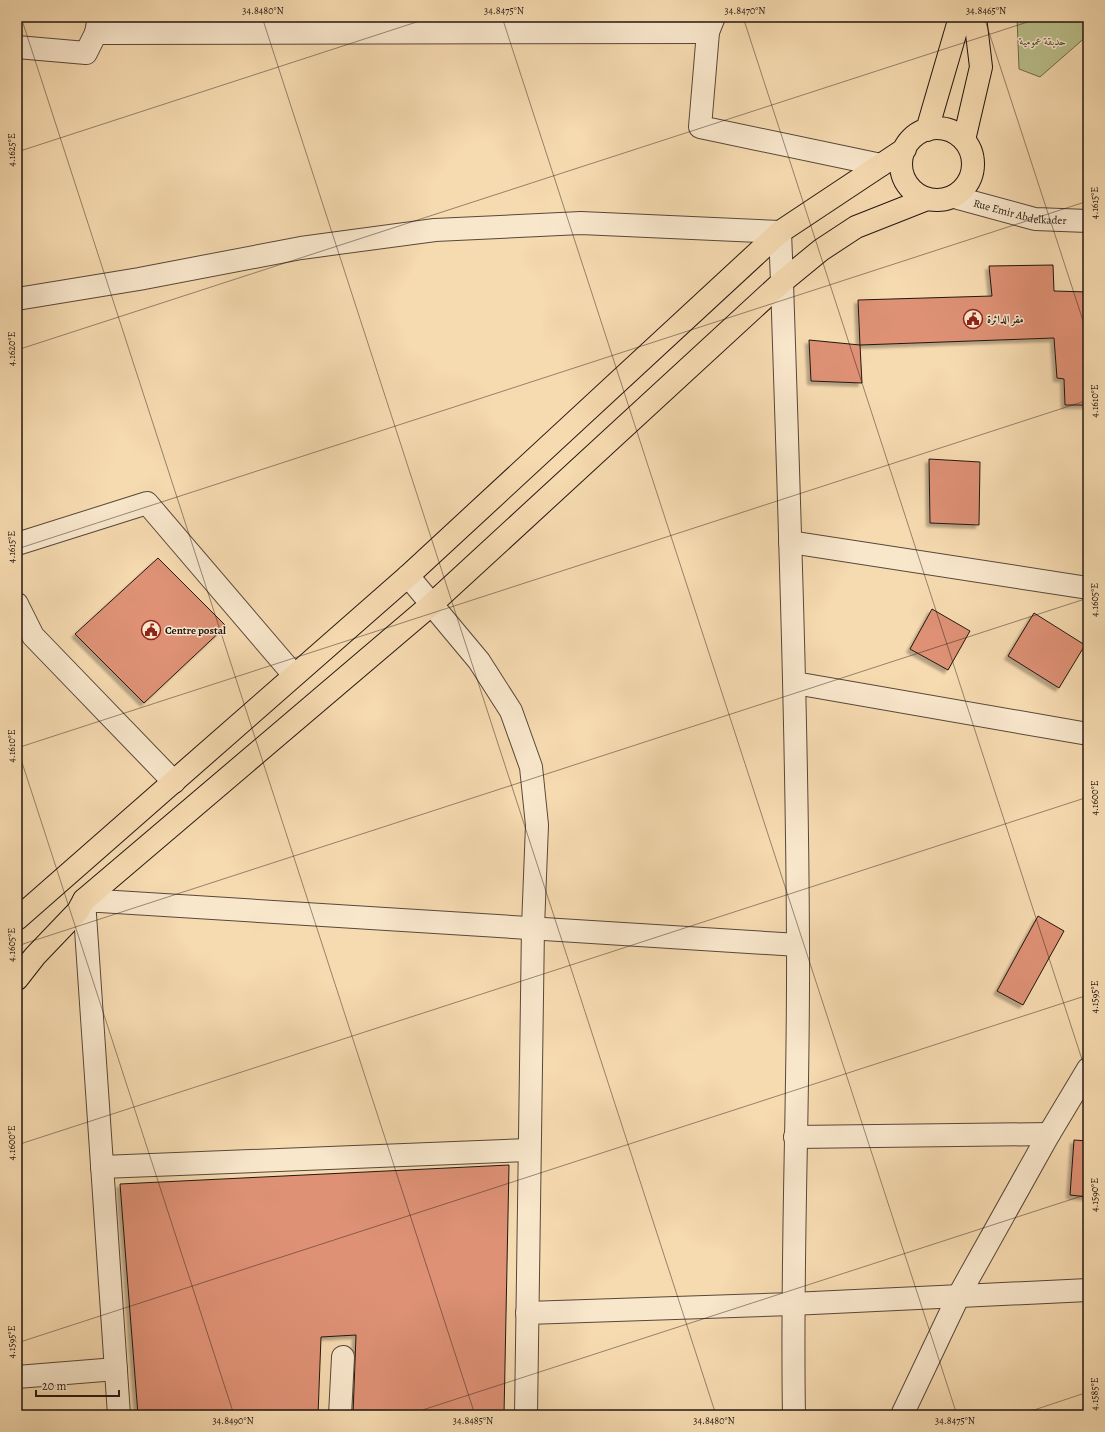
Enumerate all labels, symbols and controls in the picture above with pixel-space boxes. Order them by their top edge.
text: 34.8480°N [242,4,284,17]
text: 34.8475°N [484,4,524,17]
text: 34.8470°N [725,4,765,17]
text: 34.8465°N [966,4,1006,17]
park label: حديقة عمومية [1019,34,1066,49]
text: 4.1625°E [5,133,18,167]
text: 4.1615°E [1088,187,1101,219]
street label: Rue Emir Abdelkader [972,196,1067,228]
public building icon: مقر الدائرة [962,308,984,330]
place label: مقر الدائرة [987,312,1023,327]
text: 4.1620°E [5,332,18,366]
text: 4.1610°E [1088,384,1101,418]
text: 4.1615°E [5,531,18,563]
text: 4.1605°E [1088,583,1101,617]
public building icon: Centre postal [140,619,162,641]
place label: Centre postal [165,623,226,638]
text: 4.1610°E [5,729,18,763]
text: 4.1600°E [1088,780,1101,816]
text: 4.1605°E [5,928,18,962]
text: 4.1595°E [1088,980,1101,1014]
text: 4.1600°E [5,1125,18,1161]
text: 4.1590°E [1088,1178,1101,1212]
text: 4.1595°E [5,1325,18,1359]
scale bar [36,1372,119,1398]
text: 4.1585°E [1088,1377,1101,1411]
text: 20 m [42,1378,66,1394]
text: 34.8490°N [212,1414,254,1427]
text: 34.8485°N [453,1414,493,1427]
text: 34.8480°N [693,1414,735,1427]
text: 34.8475°N [935,1414,975,1427]

